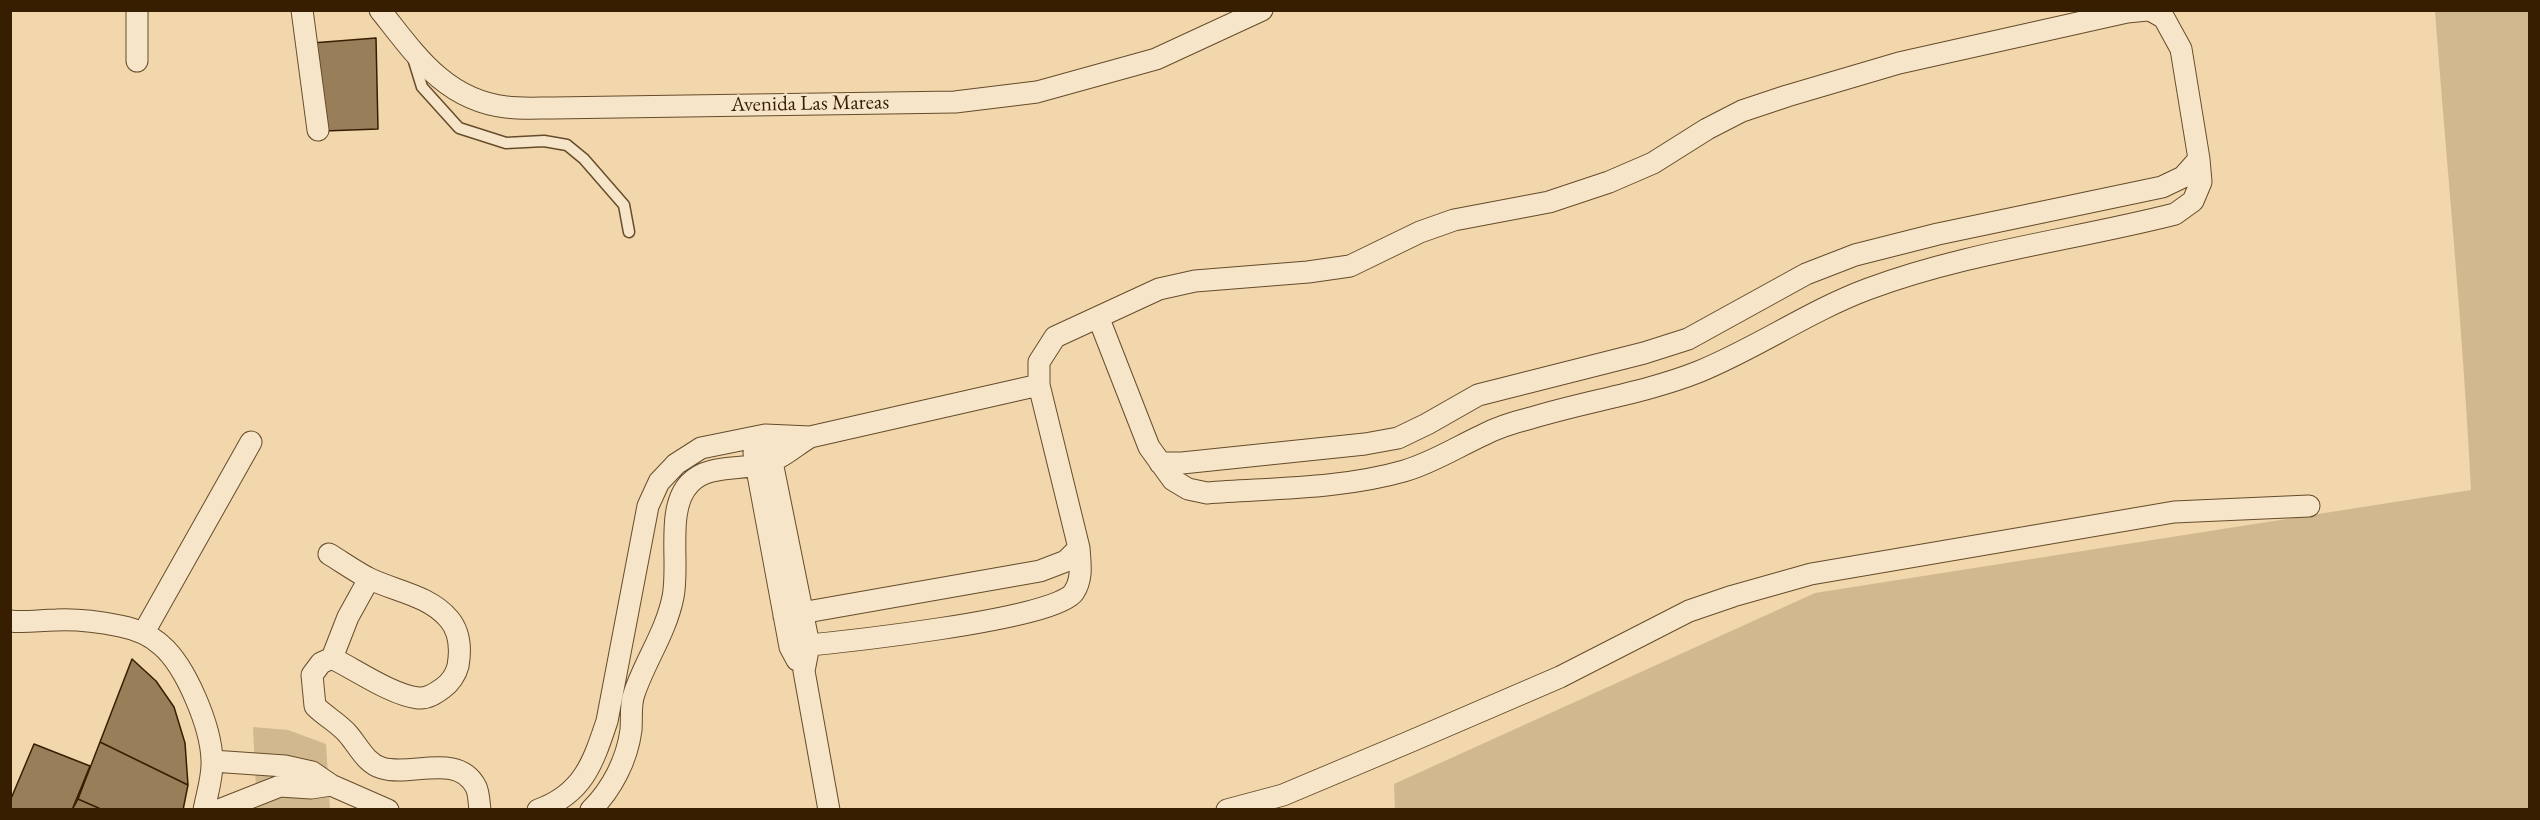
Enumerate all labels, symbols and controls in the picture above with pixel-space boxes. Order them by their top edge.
street label: Avenida Las Mareas [731,90,889,118]

